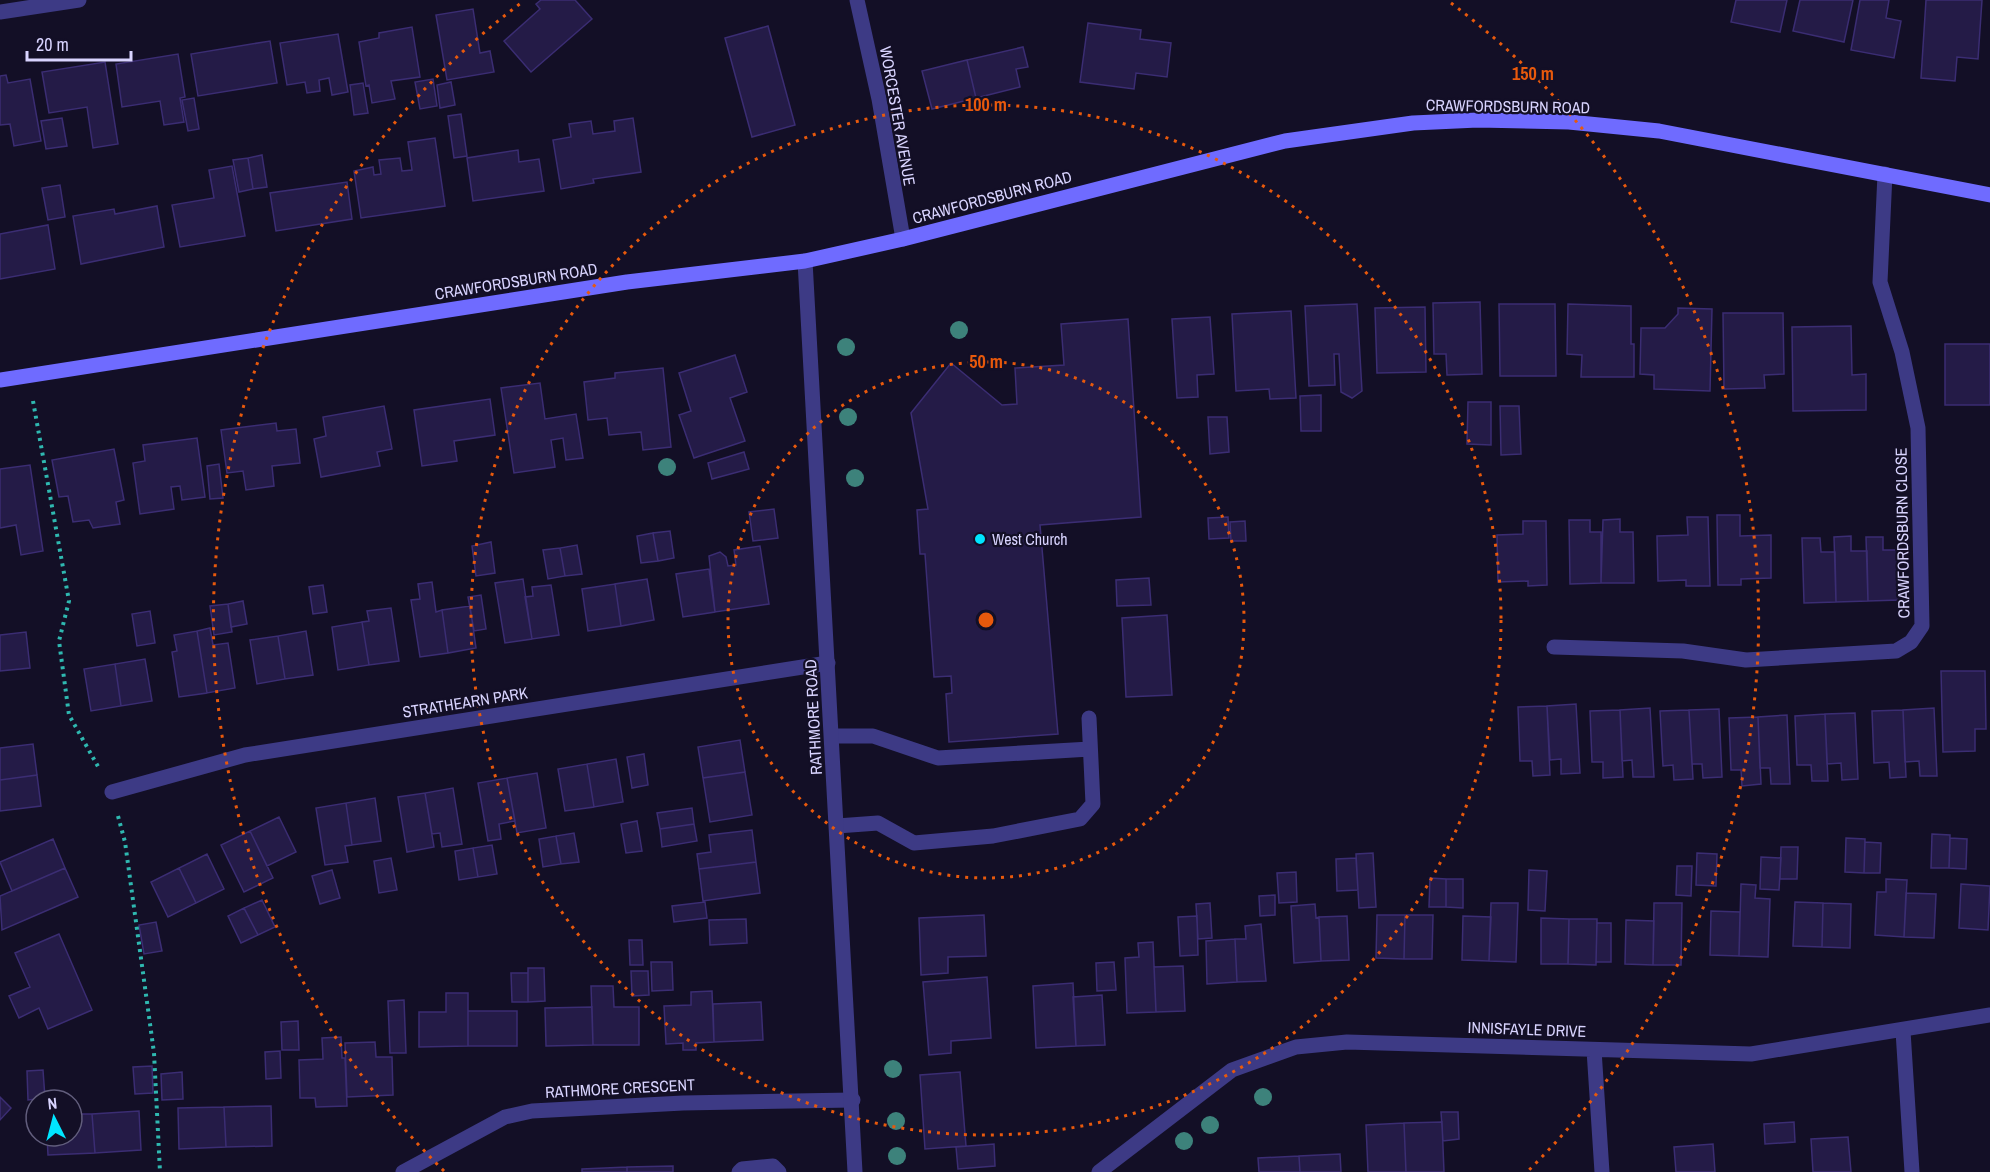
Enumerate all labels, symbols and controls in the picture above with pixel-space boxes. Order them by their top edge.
scale bar [27,24,130,62]
text: 20 m [36,32,69,57]
street label: WORCESTER AVENUE [875,45,921,187]
text: 150 m [1512,61,1554,86]
text: 100 m [965,92,1007,117]
street label: CRAWFORDSBURN ROAD [1426,94,1590,118]
street label: CRAWFORDSBURN ROAD [910,165,1074,229]
street label: CRAWFORDSBURN ROAD [433,257,599,305]
text: 50 m [969,349,1003,374]
street label: CRAWFORDSBURN CLOSE [1890,447,1914,619]
place label: West Church [992,528,1068,550]
marker: West Church [973,532,987,546]
centre of rings [976,610,996,630]
street label: RATHMORE ROAD [799,659,827,775]
street label: STRATHEARN PARK [401,681,529,723]
street label: INNISFAYLE DRIVE [1467,1016,1587,1042]
street label: RATHMORE CRESCENT [545,1073,695,1103]
north arrow [24,1088,84,1148]
text: N [47,1092,58,1115]

